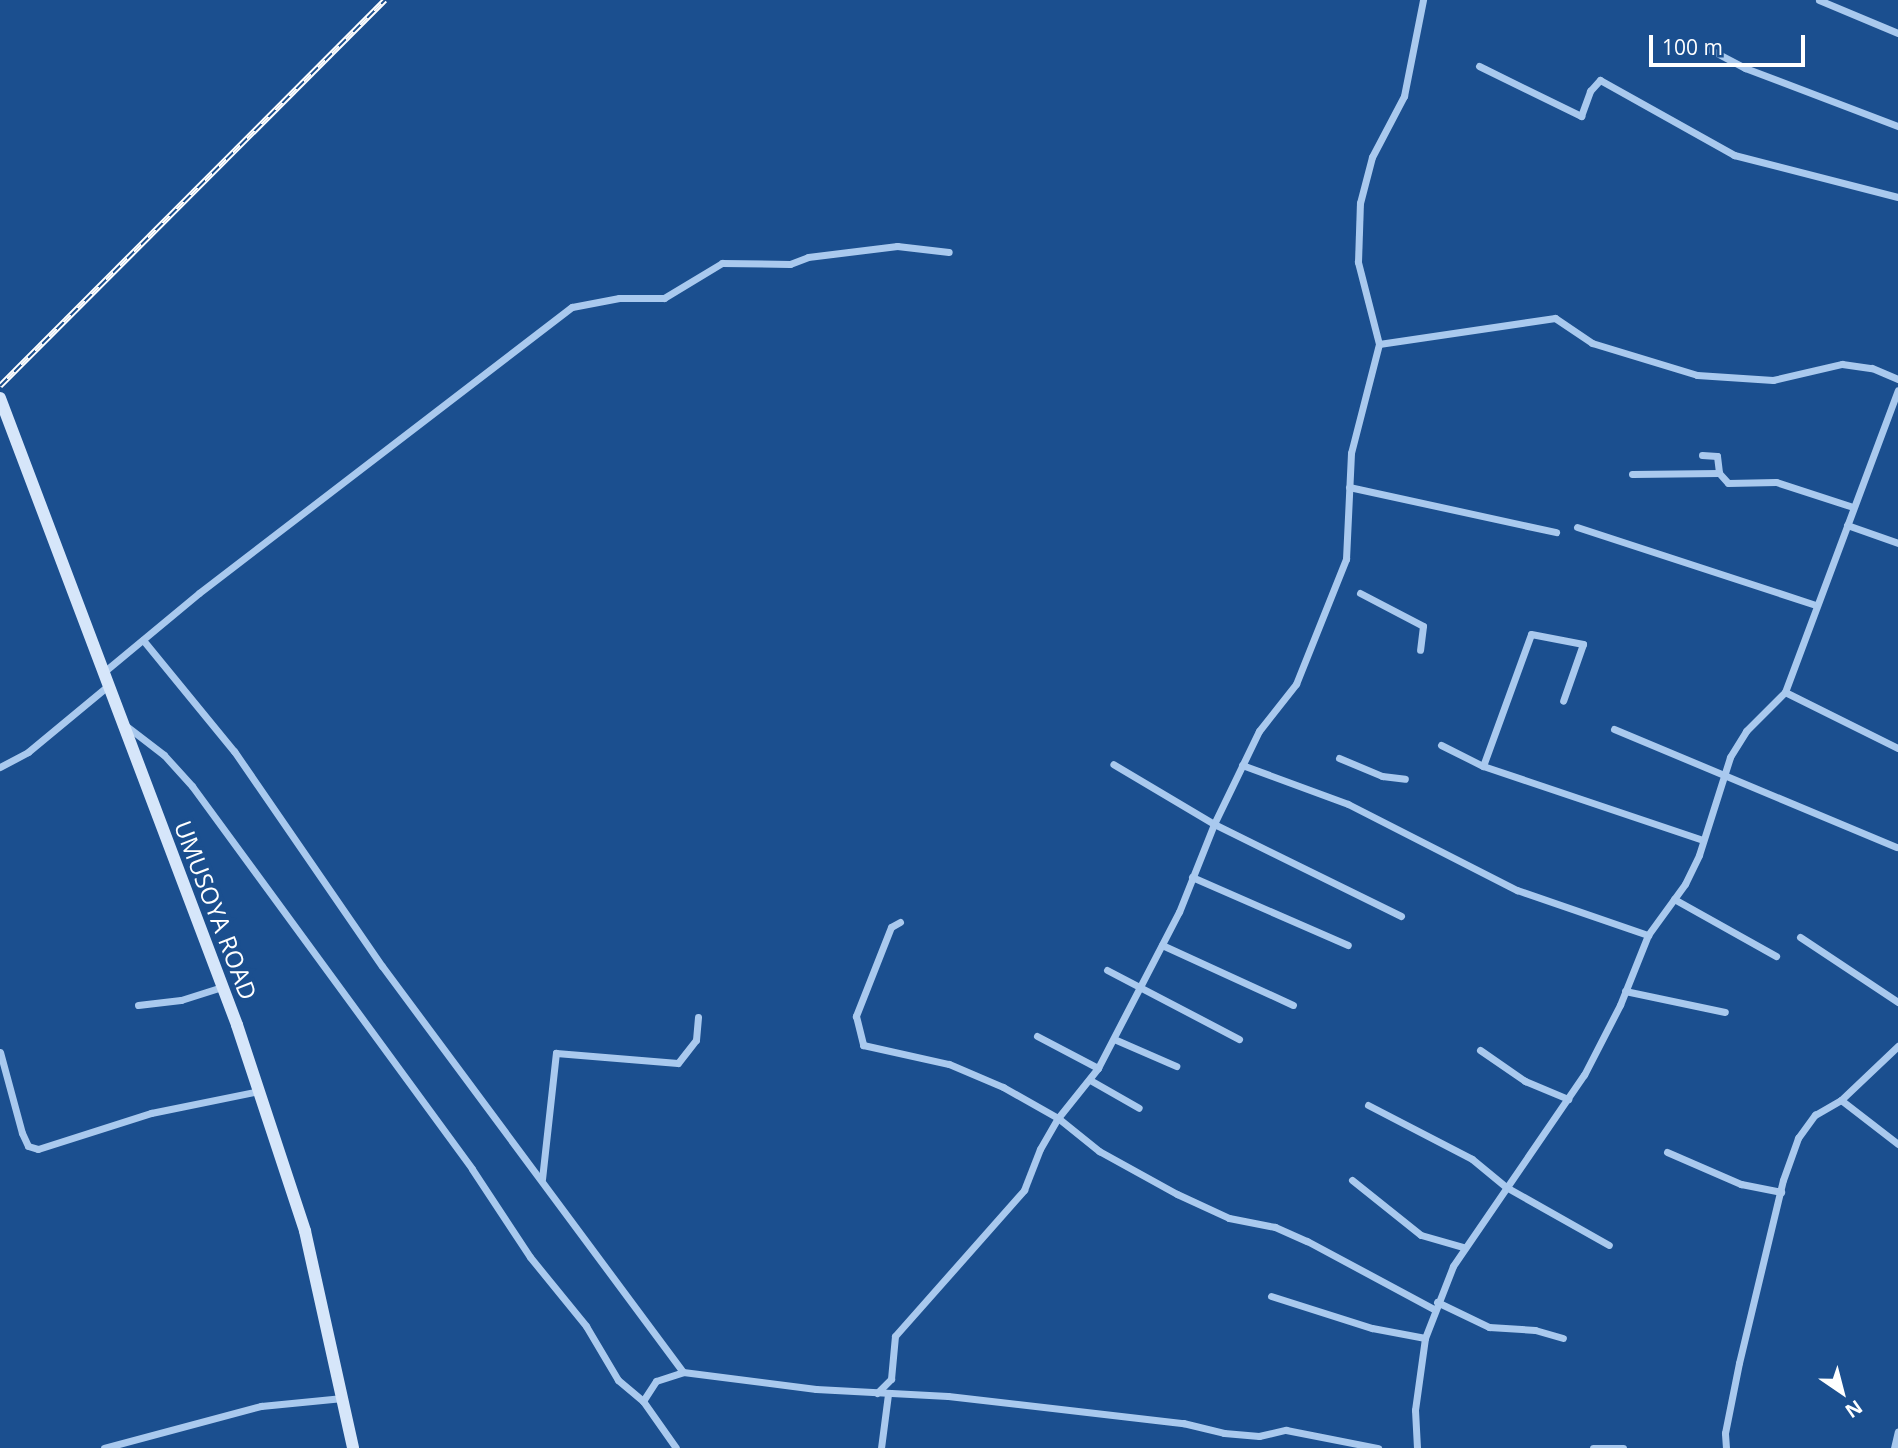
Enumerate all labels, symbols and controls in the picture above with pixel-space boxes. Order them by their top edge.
scale bar [1653,21,1809,65]
text: 100 m [1662,33,1723,61]
street label: UMUSOYA ROAD [169,816,263,1004]
north arrow [1807,1357,1877,1427]
text: N [1840,1394,1868,1424]

